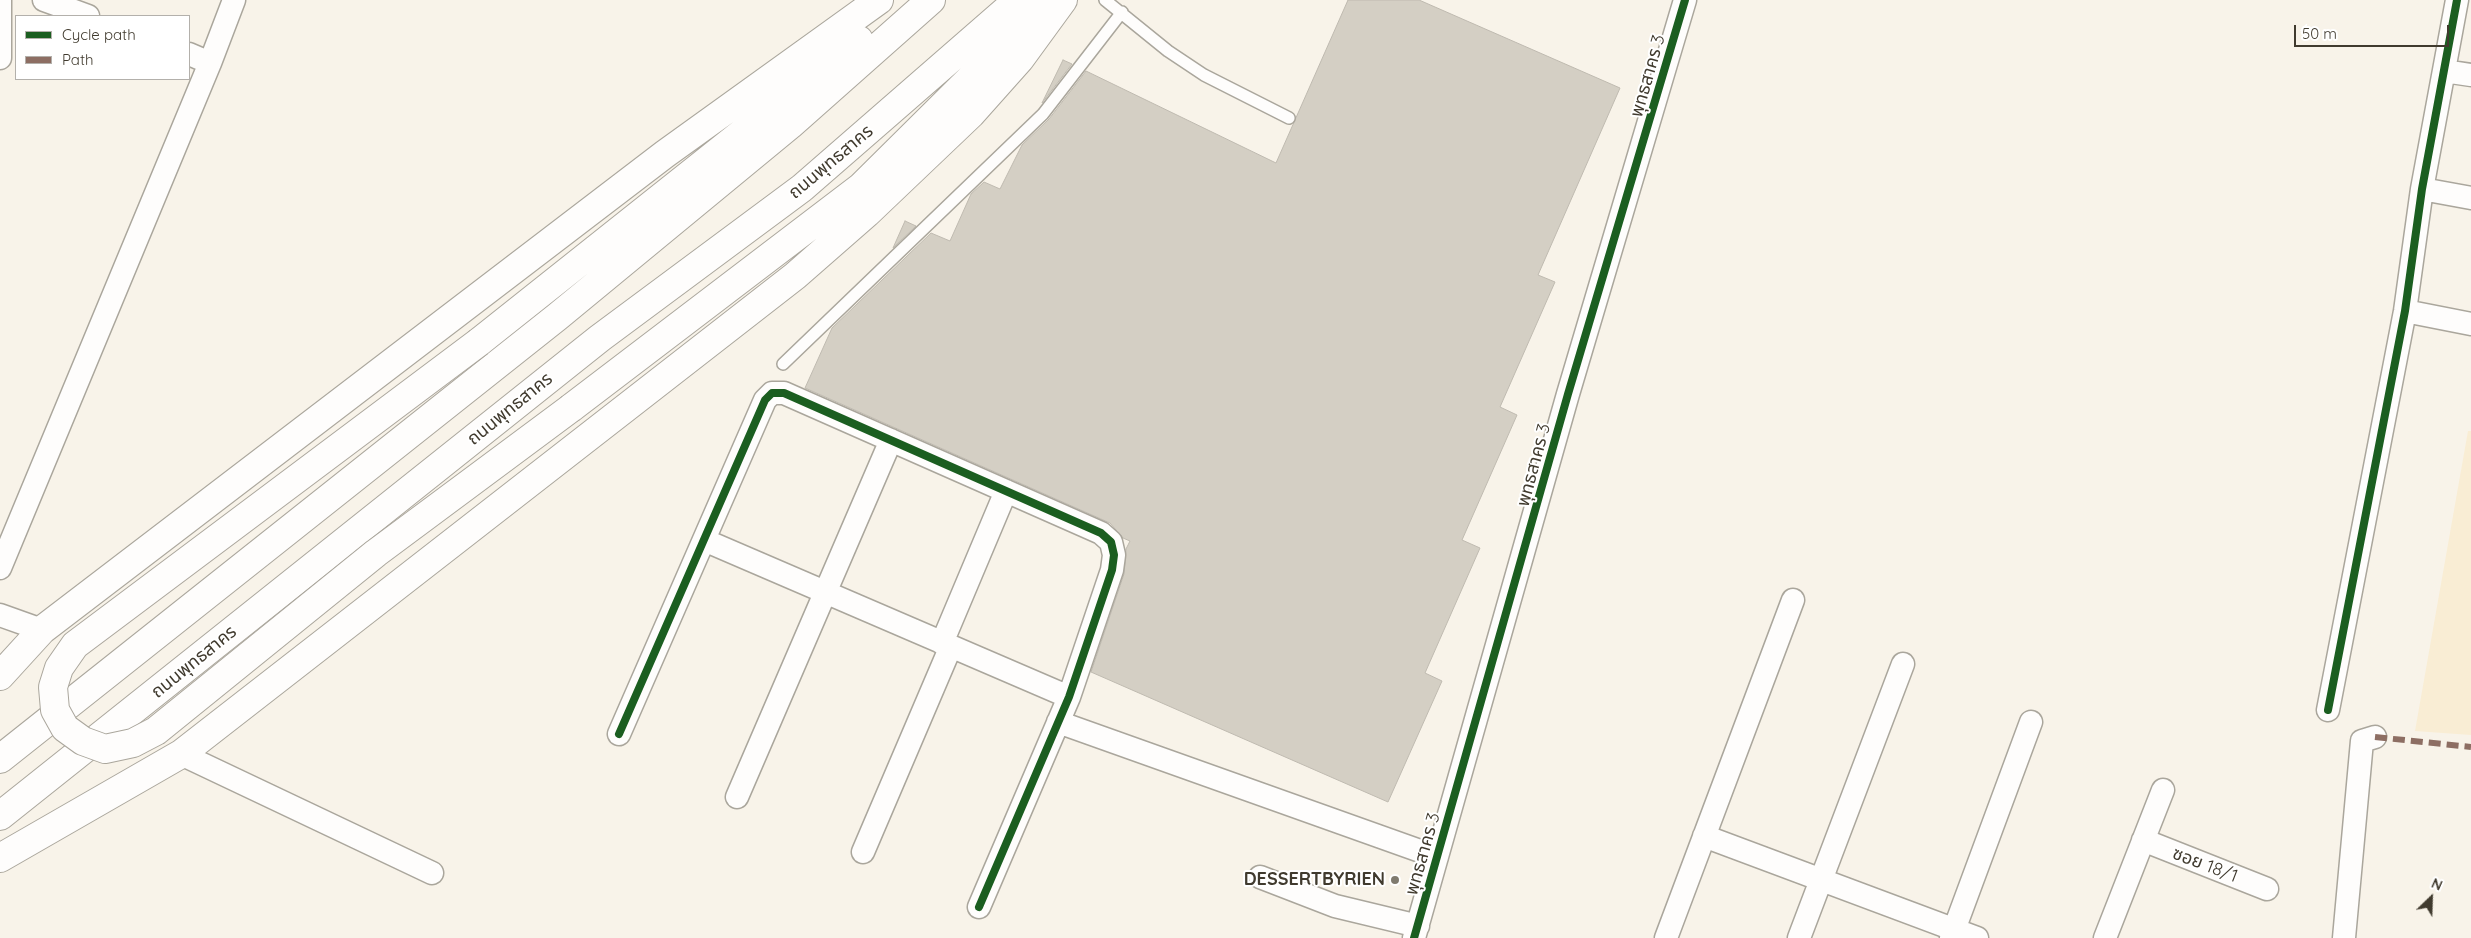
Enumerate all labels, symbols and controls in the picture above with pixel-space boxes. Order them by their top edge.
legend [15,15,190,80]
scale bar [2296,15,2451,47]
text: 50 m [2302,24,2337,43]
text: Cycle path [62,25,136,44]
street label: พุทธสาคร 3 [1626,32,1670,120]
text: Path [62,50,94,69]
street label: ถนนพุทธสาคร [784,120,878,204]
street label: ถนนพุทธสาคร [463,368,557,450]
street label: พุทธสาคร 3 [1513,421,1555,509]
street label: ถนนพุทธสาคร [147,621,241,703]
street label: พุทธสาคร 3 [1401,810,1445,898]
street label: ซอย 18/1 [2169,843,2241,887]
place label: DESSERTBYRIEN [1244,869,1385,891]
north arrow [2406,873,2456,923]
marker: DESSERTBYRIEN [1389,874,1401,886]
text: N [2429,874,2445,895]

